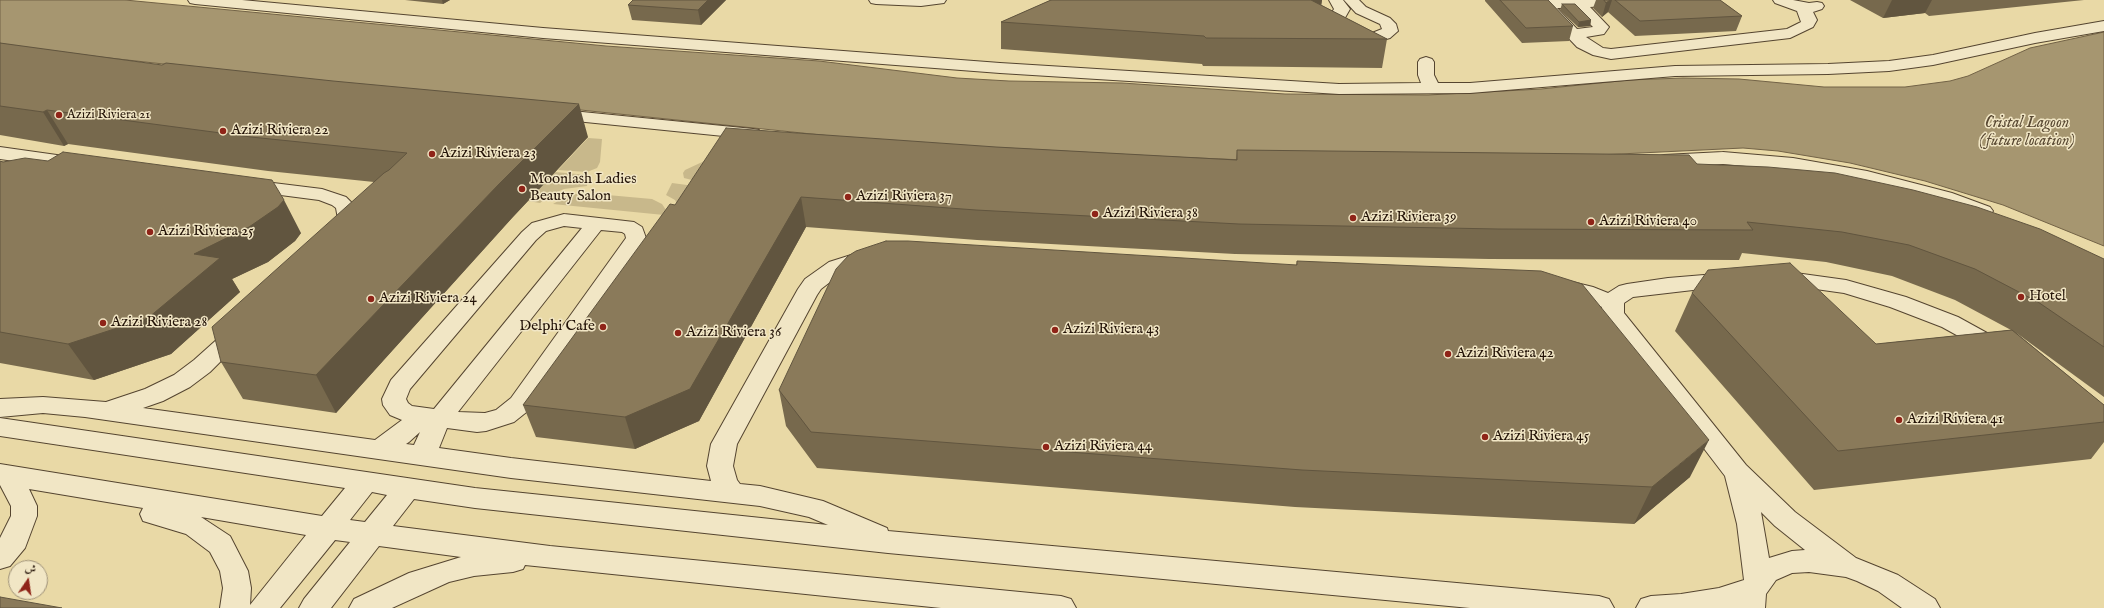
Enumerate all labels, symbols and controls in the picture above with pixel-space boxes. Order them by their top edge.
place label: Azizi Riviera 21 [67,107,150,123]
marker: Azizi Riviera 21 [54,110,64,120]
water label: Cristal Lagoon (future location) [1979,114,2075,152]
place label: Azizi Riviera 22 [231,122,328,140]
marker: Azizi Riviera 22 [218,126,228,136]
place label: Azizi Riviera 23 [440,145,536,163]
marker: Azizi Riviera 23 [427,149,437,159]
place label: Moonlash Ladies Beauty Salon [530,171,636,206]
marker: Moonlash Ladies Beauty Salon [517,184,527,194]
place label: Azizi Riviera 37 [856,188,952,206]
marker: Azizi Riviera 37 [843,192,853,202]
place label: Azizi Riviera 38 [1103,205,1198,223]
marker: Azizi Riviera 38 [1090,209,1100,219]
place label: Azizi Riviera 39 [1361,209,1456,227]
marker: Azizi Riviera 39 [1348,213,1358,223]
place label: Azizi Riviera 40 [1599,213,1697,231]
marker: Azizi Riviera 40 [1586,217,1596,227]
place label: Azizi Riviera 25 [158,223,254,241]
marker: Azizi Riviera 25 [145,227,155,237]
place label: Hotel [2029,288,2066,306]
place label: Azizi Riviera 24 [379,290,477,308]
marker: Hotel [2016,292,2026,302]
marker: Azizi Riviera 24 [366,294,376,304]
place label: Azizi Riviera 28 [111,314,207,332]
marker: Azizi Riviera 28 [98,318,108,328]
place label: Delphi Cafe [519,318,595,336]
place label: Azizi Riviera 43 [1063,321,1159,339]
marker: Delphi Cafe [598,322,608,332]
place label: Azizi Riviera 36 [686,324,781,342]
marker: Azizi Riviera 43 [1050,325,1060,335]
marker: Azizi Riviera 36 [673,328,683,338]
place label: Azizi Riviera 42 [1456,345,1554,363]
marker: Azizi Riviera 42 [1443,349,1453,359]
place label: Azizi Riviera 41 [1907,411,2003,429]
marker: Azizi Riviera 41 [1894,415,1904,425]
place label: Azizi Riviera 45 [1493,428,1589,446]
marker: Azizi Riviera 45 [1480,432,1490,442]
place label: Azizi Riviera 44 [1054,438,1152,456]
marker: Azizi Riviera 44 [1041,442,1051,452]
north arrow [8,560,48,600]
text: ش [24,561,37,577]

